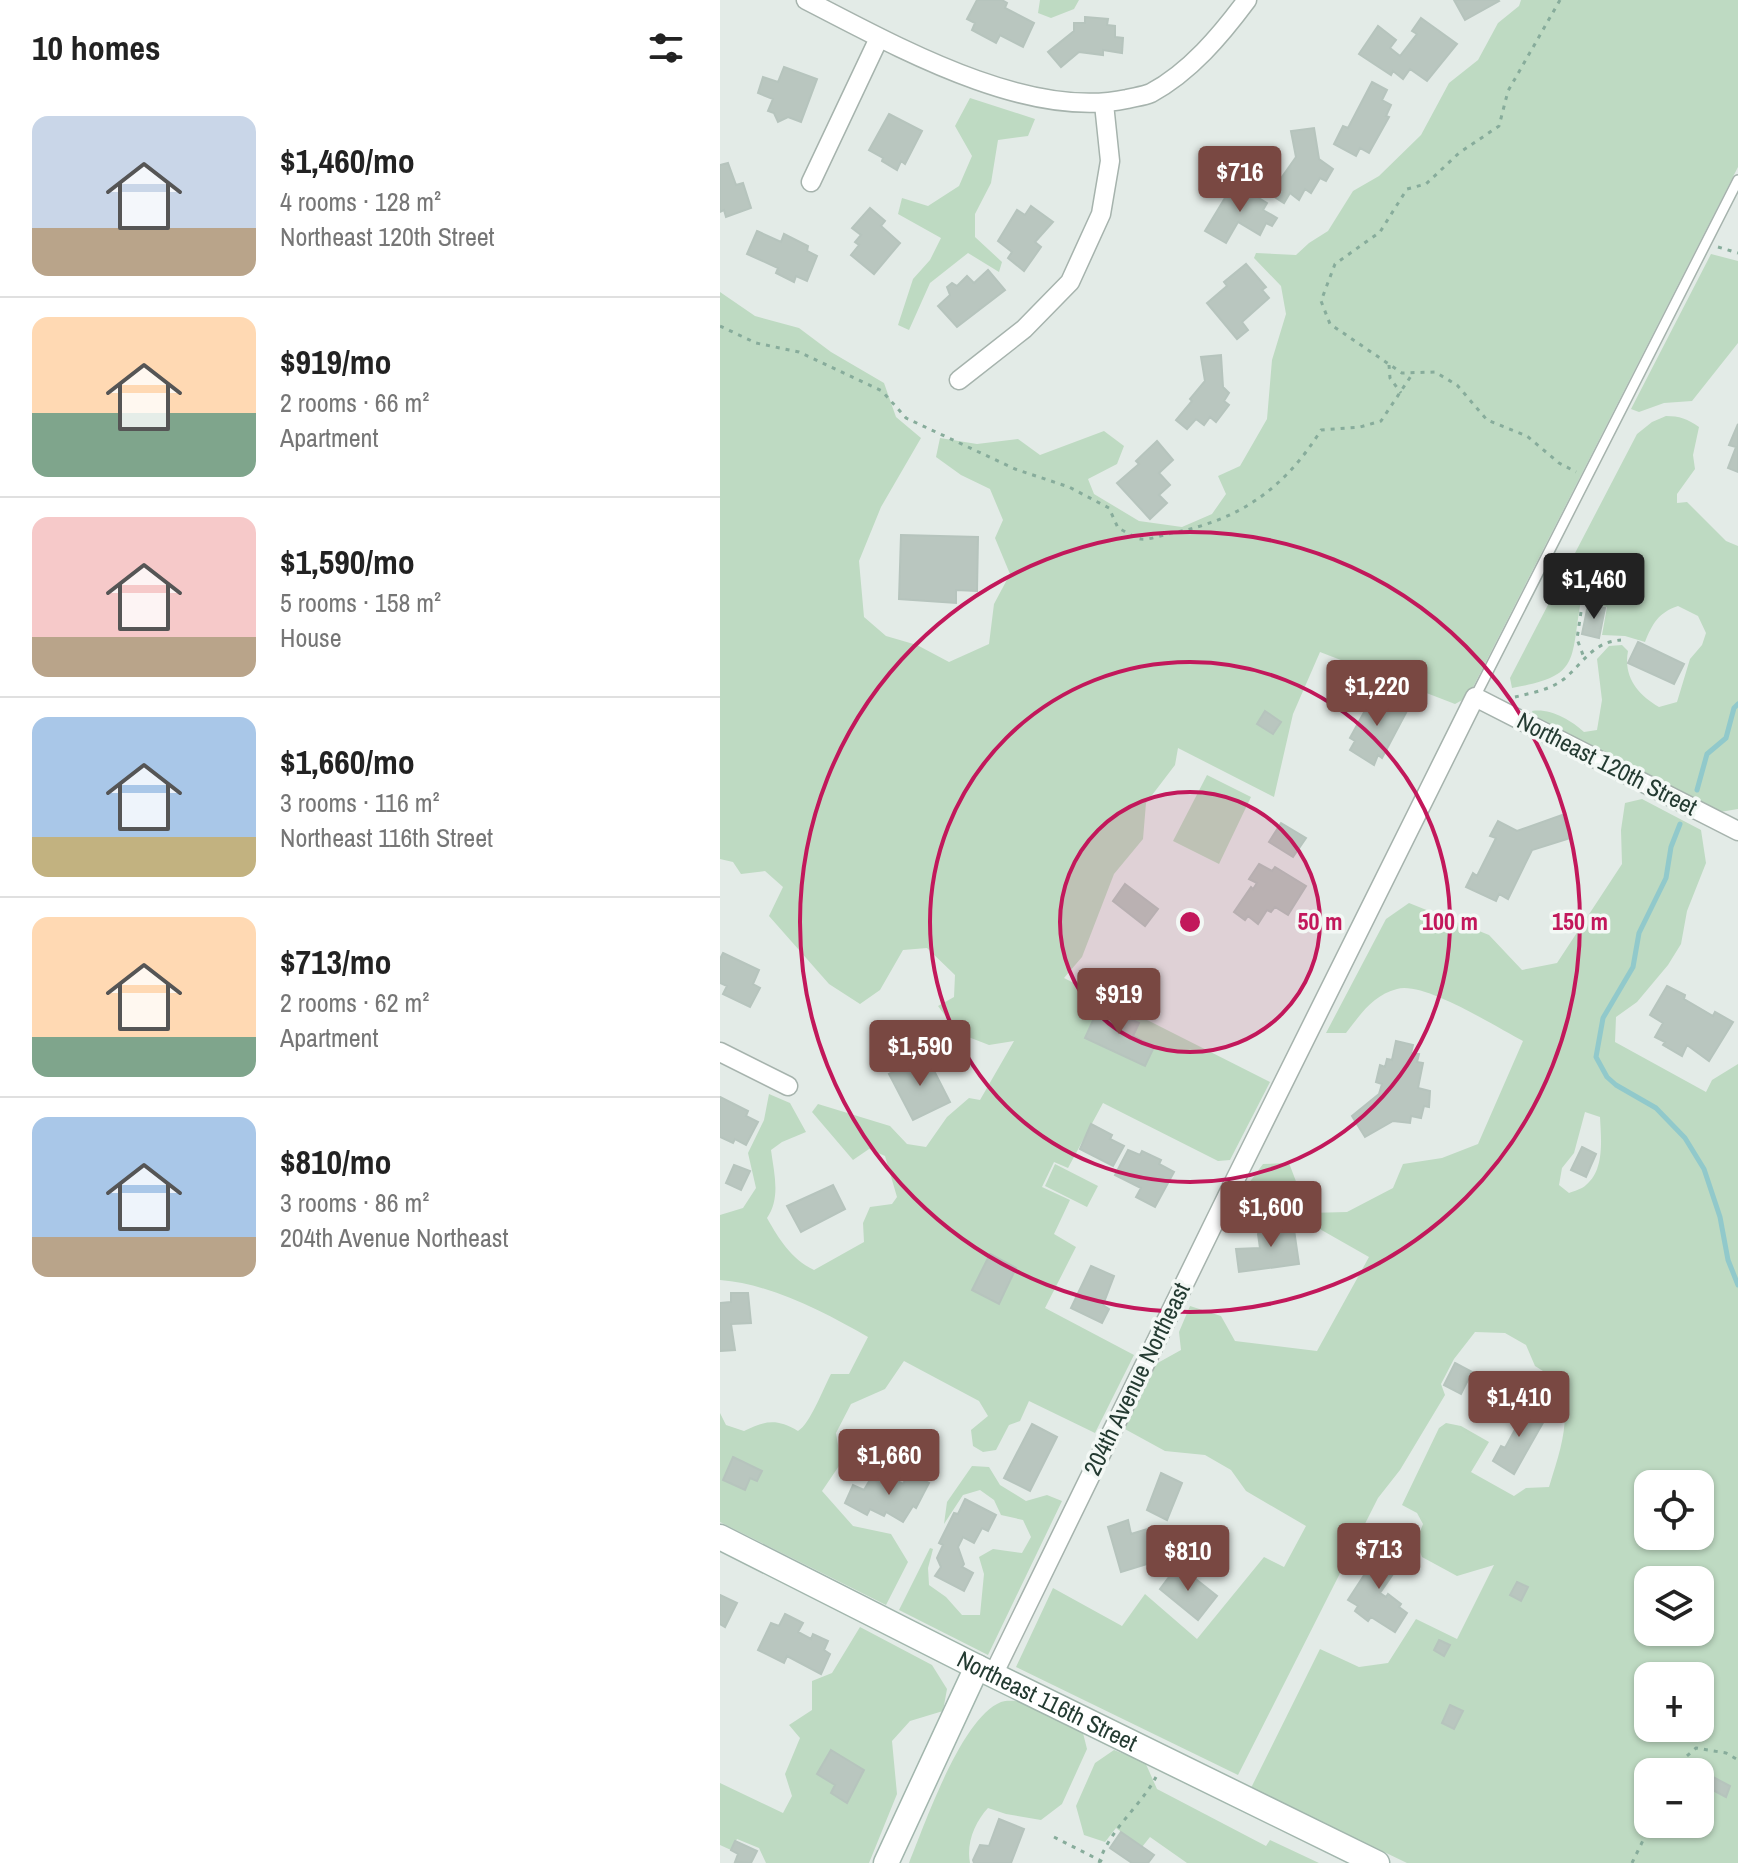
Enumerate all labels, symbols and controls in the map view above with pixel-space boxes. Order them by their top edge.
text: 10 homes [32,25,161,71]
icon: filters [644,26,688,70]
text: $1,460/mo [280,138,415,184]
pin: $716 [1193,146,1287,214]
icon: home [96,148,192,244]
text: $716 [1216,154,1264,189]
text: 4 rooms · 128 m² [280,184,441,219]
text: Northeast 120th Street [280,219,495,254]
text: $919/mo [280,339,392,385]
icon: home [96,349,192,445]
text: 2 rooms · 66 m² [280,385,429,420]
text: Apartment [280,420,378,455]
text: $1,590/mo [280,539,415,585]
icon: home [96,549,192,645]
pin: $1,460 [1529,553,1659,621]
text: $1,460 [1561,561,1627,596]
text: 5 rooms · 158 m² [280,585,441,620]
text: House [280,620,342,655]
pin: $1,220 [1312,660,1442,728]
text: $1,220 [1344,668,1410,703]
street label: Northeast 120th Street [1512,704,1703,823]
text: $1,660/mo [280,739,415,785]
icon: home [96,749,192,845]
text: 3 rooms · 116 m² [280,785,440,820]
text: Northeast 116th Street [280,820,493,855]
text: 50 m [1298,905,1342,937]
text: 100 m [1422,905,1478,937]
text: 150 m [1552,905,1608,937]
centre of rings [1176,908,1204,936]
text: $713/mo [280,939,392,985]
icon: home [96,949,192,1045]
pin: $919 [1072,968,1166,1036]
text: $919 [1095,976,1143,1011]
text: 2 rooms · 62 m² [280,985,429,1020]
text: Apartment [280,1020,378,1055]
pin: $1,590 [855,1020,985,1088]
text: $1,590 [887,1028,953,1063]
text: $810/mo [280,1139,392,1185]
icon: home [96,1149,192,1245]
pin: $1,600 [1206,1181,1336,1249]
text: 3 rooms · 86 m² [280,1185,429,1220]
text: $1,600 [1238,1189,1304,1224]
text: 204th Avenue Northeast [280,1220,508,1255]
street label: 204th Avenue Northeast [1076,1276,1197,1480]
pin: $1,410 [1454,1371,1584,1439]
text: $1,410 [1486,1379,1552,1414]
pin: $1,660 [824,1429,954,1497]
text: $1,660 [856,1437,922,1472]
map controls [1634,1470,1714,1838]
button: locate [1634,1470,1714,1550]
pin: $713 [1332,1523,1426,1591]
pin: $810 [1141,1525,1235,1593]
text: $713 [1355,1531,1403,1566]
text: $810 [1164,1533,1212,1568]
button: layers [1634,1566,1714,1646]
street label: Northeast 116th Street [952,1643,1143,1758]
button: + [1634,1662,1714,1742]
button: − [1634,1758,1714,1838]

